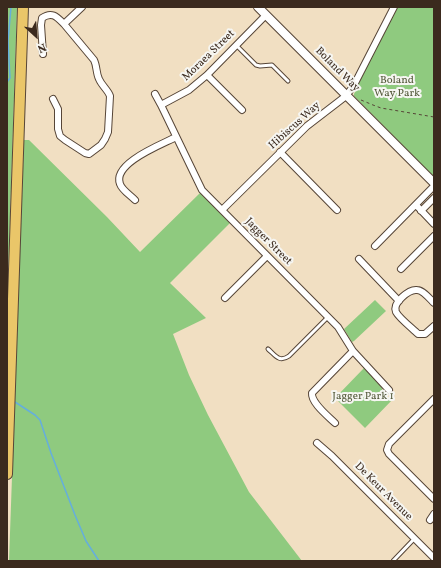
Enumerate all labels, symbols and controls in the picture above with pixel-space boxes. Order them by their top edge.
north arrow [16,16,56,56]
street label: Moraea Street [180,28,238,84]
text: N [35,39,48,56]
street label: Boland Way [312,45,362,95]
park label: Boland Way Park [374,74,420,100]
street label: Hibiscus Way [266,99,324,153]
street label: Jagger Street [242,216,294,268]
park label: Jagger Park 1 [332,390,394,404]
street label: De Keur Avenue [351,460,415,524]

